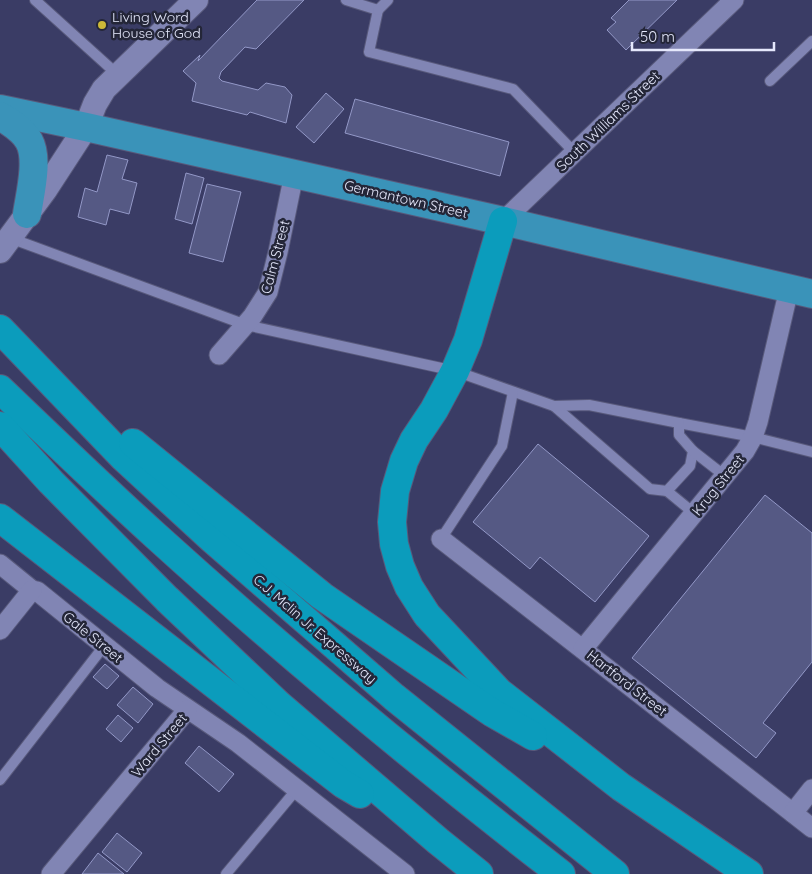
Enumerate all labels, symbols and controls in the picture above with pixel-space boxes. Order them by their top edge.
place label: Living Word House of God [112,8,201,42]
marker: Living Word House of God [96,19,108,31]
scale bar [632,20,774,52]
text: 50 m [640,27,675,46]
street label: South Williams Street [553,67,664,175]
street label: Germantown Street [342,176,470,222]
street label: Calm Street [257,218,294,296]
street label: Krug Street [688,451,748,519]
street label: C.J. Mclin Jr. Expressway [250,570,380,688]
street label: Gale Street [60,608,127,667]
street label: Hartford Street [583,646,671,720]
street label: Ward Street [127,709,191,780]

